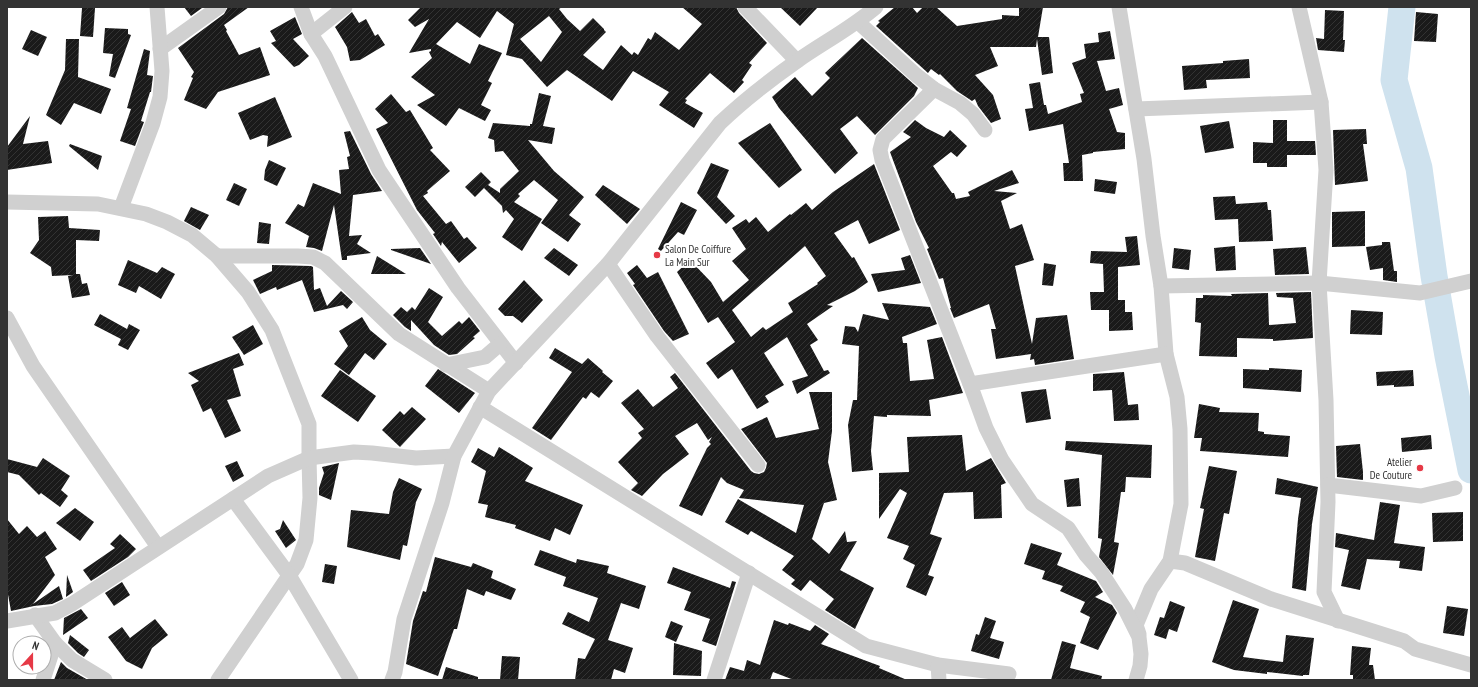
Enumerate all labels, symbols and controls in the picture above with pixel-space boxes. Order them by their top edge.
place label: Salon De Coiffure La Main Sur [665,242,732,269]
marker: Salon De Coiffure La Main Sur [652,250,662,260]
place label: Atelier De Couture [1370,455,1412,482]
marker: Atelier De Couture [1415,463,1425,473]
north arrow [12,635,52,675]
text: N [30,638,41,653]

